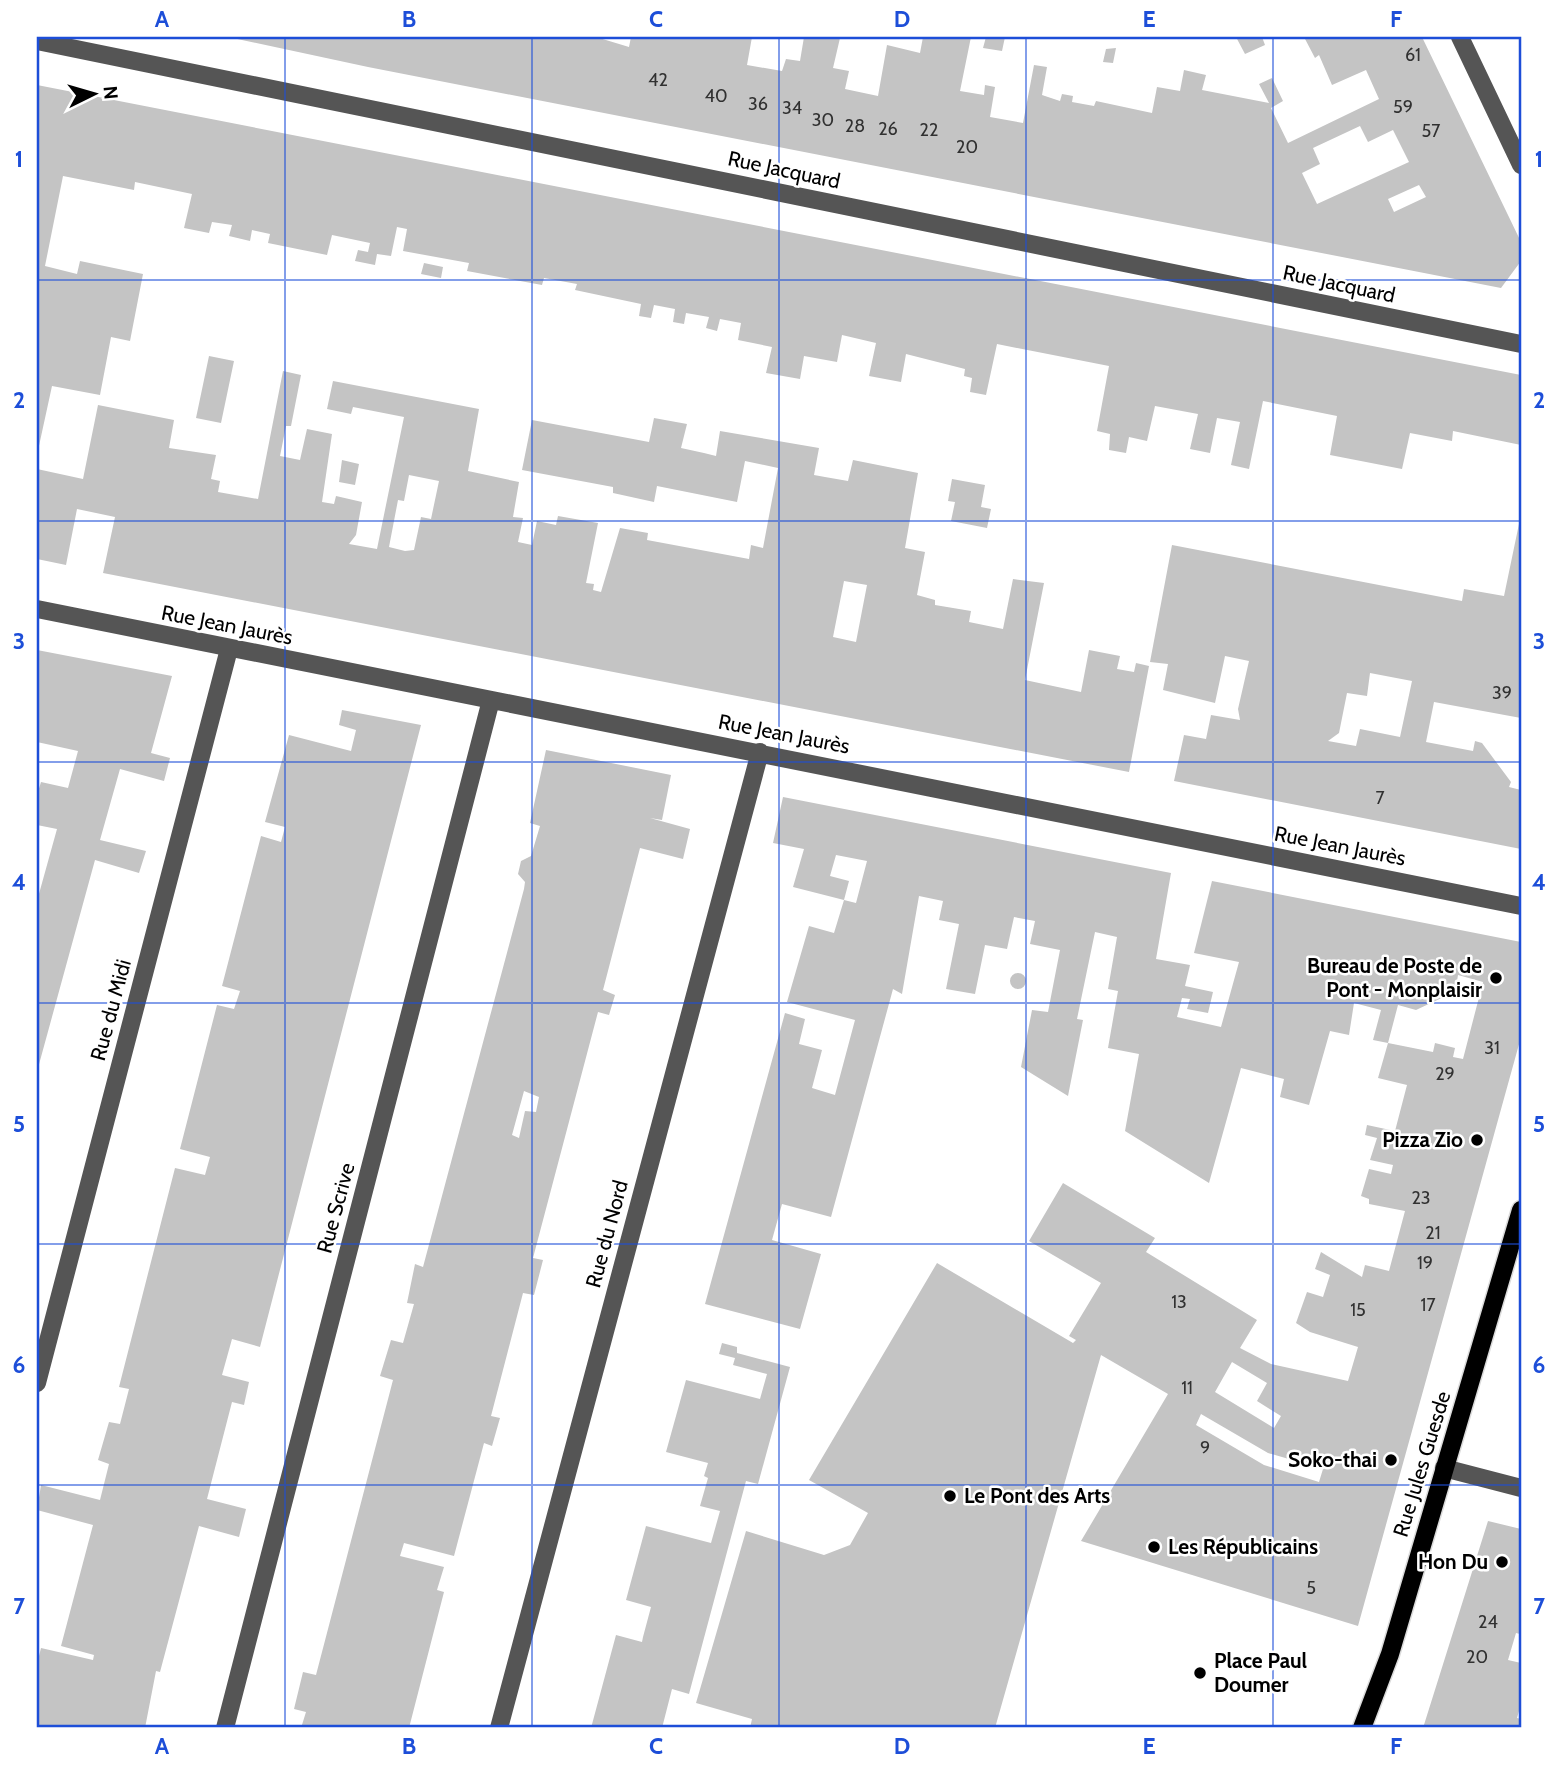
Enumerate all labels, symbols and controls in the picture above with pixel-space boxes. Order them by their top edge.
text: A [155,5,170,33]
text: B [402,5,416,33]
text: C [649,5,663,33]
text: D [894,5,910,33]
text: E [1142,5,1156,33]
text: F [1390,5,1402,33]
house number: 61 [1405,44,1421,66]
north arrow [60,60,130,130]
house number: 42 [648,69,668,91]
text: N [98,85,122,100]
house number: 40 [705,85,727,107]
house number: 36 [748,93,768,115]
house number: 59 [1393,96,1413,118]
house number: 34 [782,97,802,119]
house number: 30 [812,109,834,131]
house number: 28 [845,115,865,137]
house number: 26 [878,118,898,140]
house number: 22 [920,119,938,141]
house number: 57 [1422,120,1440,142]
house number: 20 [956,136,978,158]
text: 1 [15,145,23,173]
street label: Rue Jacquard [726,145,843,194]
text: 1 [1535,145,1543,173]
street label: Rue Jacquard [1281,259,1398,308]
text: 2 [13,386,25,414]
text: 2 [1533,386,1545,414]
street label: Rue Jean Jaurès [159,600,295,650]
text: 3 [13,627,25,655]
text: 3 [1533,627,1545,655]
house number: 39 [1492,682,1512,704]
street label: Rue Jean Jaurès [716,709,852,759]
house number: 7 [1375,787,1385,809]
street label: Rue Jean Jaurès [1272,821,1408,871]
text: 4 [12,868,26,896]
text: 4 [1532,868,1546,896]
place label: Bureau de Poste de Pont - Monplaisir [1307,953,1482,1002]
street label: Rue du Midi [85,957,136,1063]
marker: Bureau de Poste de Pont - Monplaisir [1488,970,1504,986]
house number: 31 [1484,1037,1500,1059]
house number: 29 [1435,1063,1455,1085]
text: 5 [13,1110,25,1138]
text: 5 [1533,1110,1545,1138]
place label: Pizza Zio [1382,1127,1463,1152]
marker: Pizza Zio [1469,1132,1485,1148]
street label: Rue Scrive [311,1160,360,1256]
street label: Rue du Nord [580,1177,633,1290]
house number: 23 [1411,1187,1431,1209]
house number: 21 [1425,1222,1441,1244]
house number: 19 [1417,1252,1433,1274]
house number: 13 [1171,1291,1187,1313]
house number: 17 [1421,1294,1435,1316]
house number: 15 [1350,1299,1366,1321]
text: 6 [13,1351,25,1379]
text: 6 [1533,1351,1545,1379]
house number: 11 [1181,1377,1193,1399]
street label: Rue Jules Guesde [1388,1388,1456,1540]
house number: 9 [1200,1437,1210,1459]
place label: Soko-thai [1288,1447,1377,1472]
marker: Soko-thai [1383,1452,1399,1468]
place label: Le Pont des Arts [964,1483,1110,1508]
marker: Le Pont des Arts [942,1488,958,1504]
place label: Les Républicains [1168,1534,1318,1559]
marker: Les Républicains [1146,1539,1162,1555]
place label: Hon Du [1418,1549,1488,1574]
marker: Hon Du [1494,1554,1510,1570]
house number: 5 [1306,1577,1316,1599]
text: 7 [13,1592,25,1620]
text: 7 [1533,1592,1545,1620]
house number: 24 [1478,1611,1498,1633]
house number: 20 [1466,1646,1488,1668]
place label: Place Paul Doumer [1214,1648,1308,1697]
marker: Place Paul Doumer [1192,1665,1208,1681]
text: A [155,1732,170,1760]
text: B [402,1732,416,1760]
text: C [649,1732,663,1760]
text: D [894,1732,910,1760]
text: E [1142,1732,1156,1760]
text: F [1390,1732,1402,1760]

